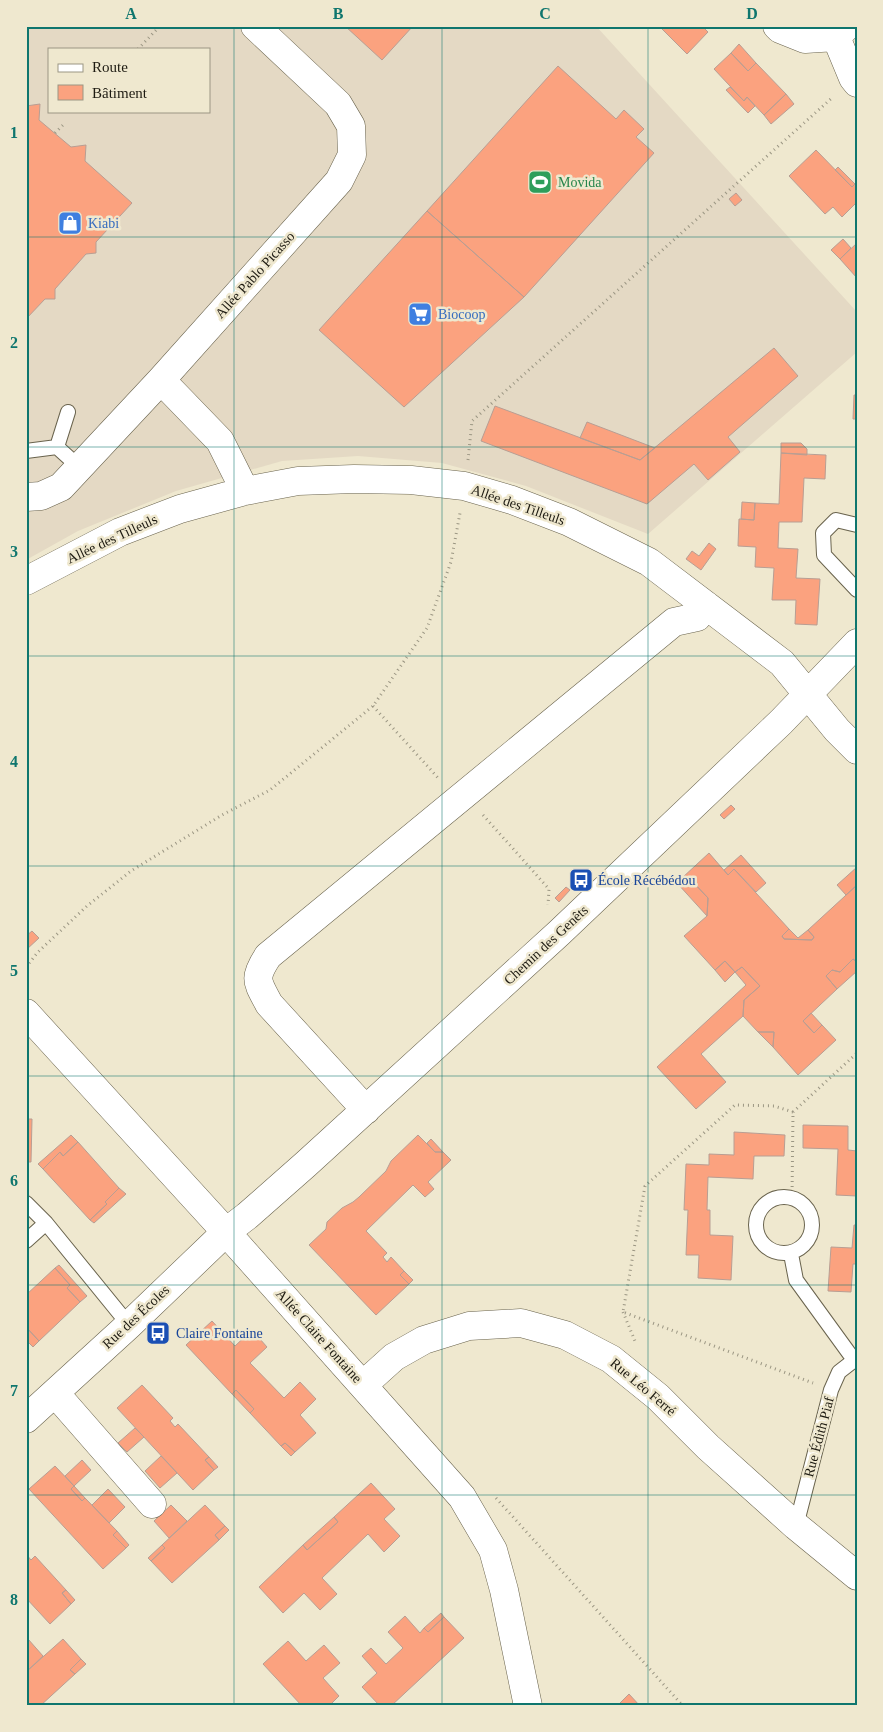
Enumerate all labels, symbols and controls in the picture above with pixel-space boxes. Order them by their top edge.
text: A [125,5,137,22]
text: B [333,5,344,22]
text: C [539,5,551,22]
text: D [746,5,758,22]
legend [48,48,210,112]
text: Route [92,59,128,75]
text: Bâtiment [92,85,148,101]
text: 1 [10,124,18,141]
sports icon: Movida [527,169,553,195]
place label: Movida [558,175,602,190]
shop icon: Kiabi [57,210,83,236]
place label: Kiabi [88,216,119,231]
street label: Allée Pablo Picasso [212,229,298,321]
supermarket icon: Biocoop [407,301,433,327]
place label: Biocoop [438,307,485,322]
text: 2 [10,334,18,351]
street label: Allée des Tilleuls [469,482,567,528]
street label: Allée des Tilleuls [64,511,160,567]
text: 3 [10,543,18,560]
text: 4 [10,753,18,770]
bus stop icon: École Récébédou [568,867,594,893]
place label: École Récébédou [598,872,696,888]
street label: Chemin des Genêts [501,902,591,988]
text: 5 [10,962,18,979]
text: 6 [10,1172,18,1189]
street label: Rue des Écoles [99,1282,172,1352]
street label: Allée Claire Fontaine [273,1286,365,1386]
bus stop icon: Claire Fontaine [145,1320,171,1346]
place label: Claire Fontaine [176,1326,263,1341]
street label: Rue Léo Ferré [607,1355,679,1419]
text: 7 [10,1382,18,1399]
street label: Rue Édith Piaf [800,1395,837,1479]
text: 8 [10,1591,18,1608]

